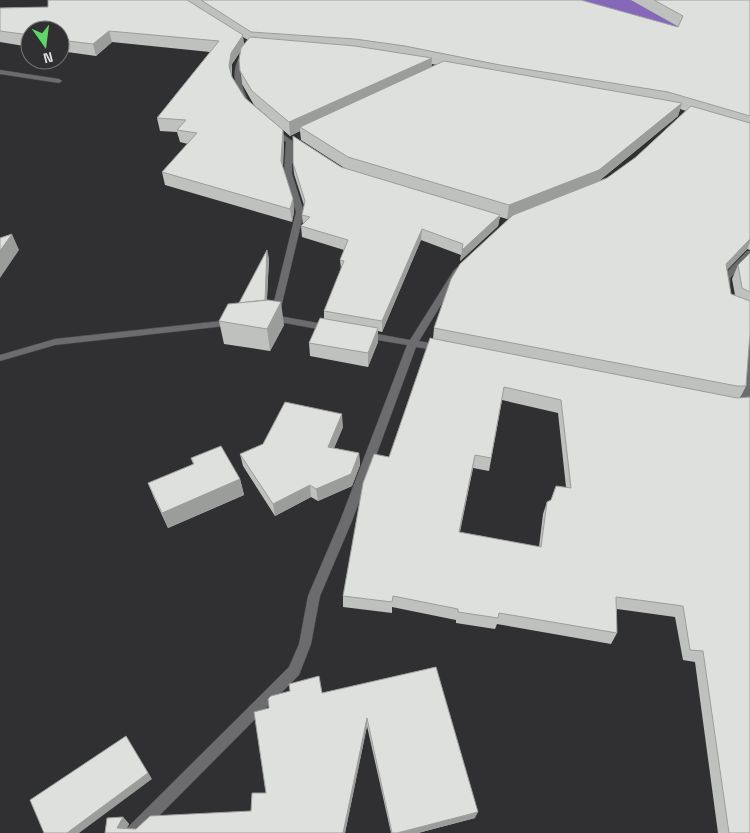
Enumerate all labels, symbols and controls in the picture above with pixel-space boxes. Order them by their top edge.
north arrow [20,20,70,70]
text: N [41,48,55,67]

